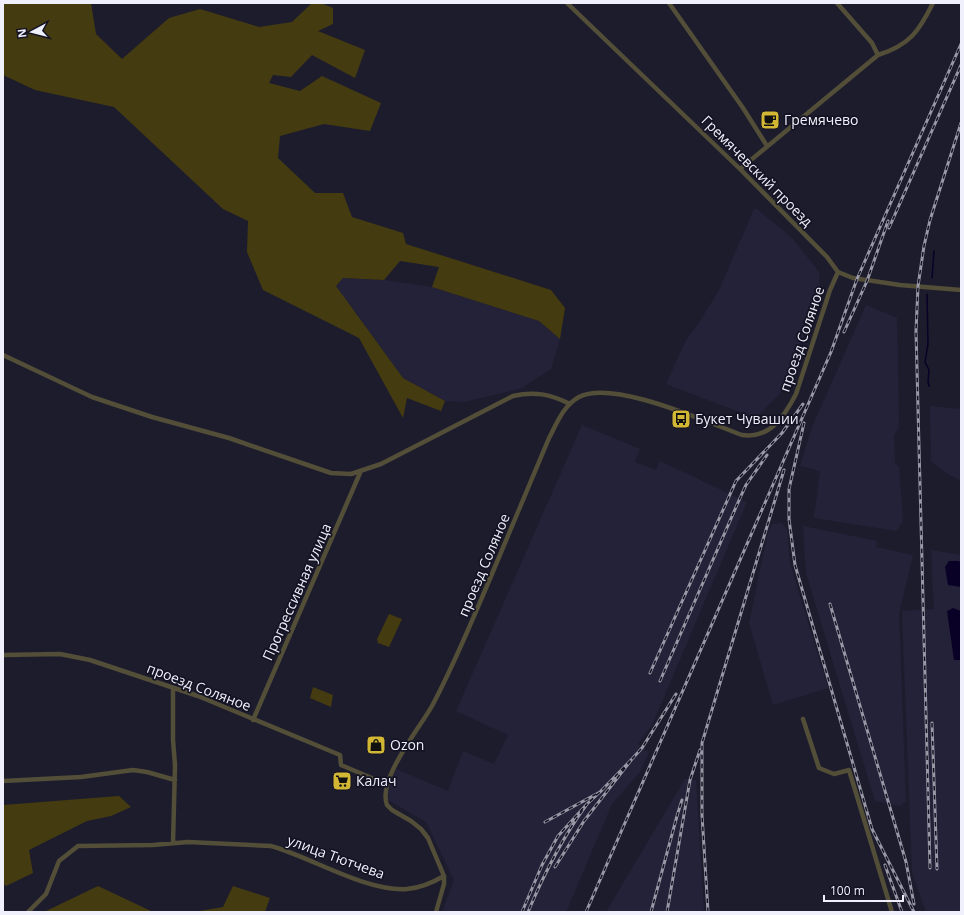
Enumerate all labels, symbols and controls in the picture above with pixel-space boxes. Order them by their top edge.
north arrow [12,12,52,52]
text: N [14,28,30,39]
cafe icon: Гремячево [759,109,781,131]
place label: Гремячево [784,110,859,129]
street label: Гремячевский проезд [698,111,817,230]
street label: проезд Соляное [775,284,828,394]
bus stop icon: Букет Чувашии [670,408,692,430]
place label: Букет Чувашии [695,409,799,428]
street label: проезд Соляное [453,510,514,619]
street label: Прогрессивная улица [258,520,335,663]
street label: проезд Соляное [144,658,254,715]
shop icon: Ozon [365,734,387,756]
place label: Ozon [390,735,424,754]
supermarket icon: Калач [331,770,353,792]
place label: Калач [356,771,397,790]
street label: улица Тютчева [285,830,387,883]
scale bar [824,877,903,903]
text: 100 m [830,882,865,899]

